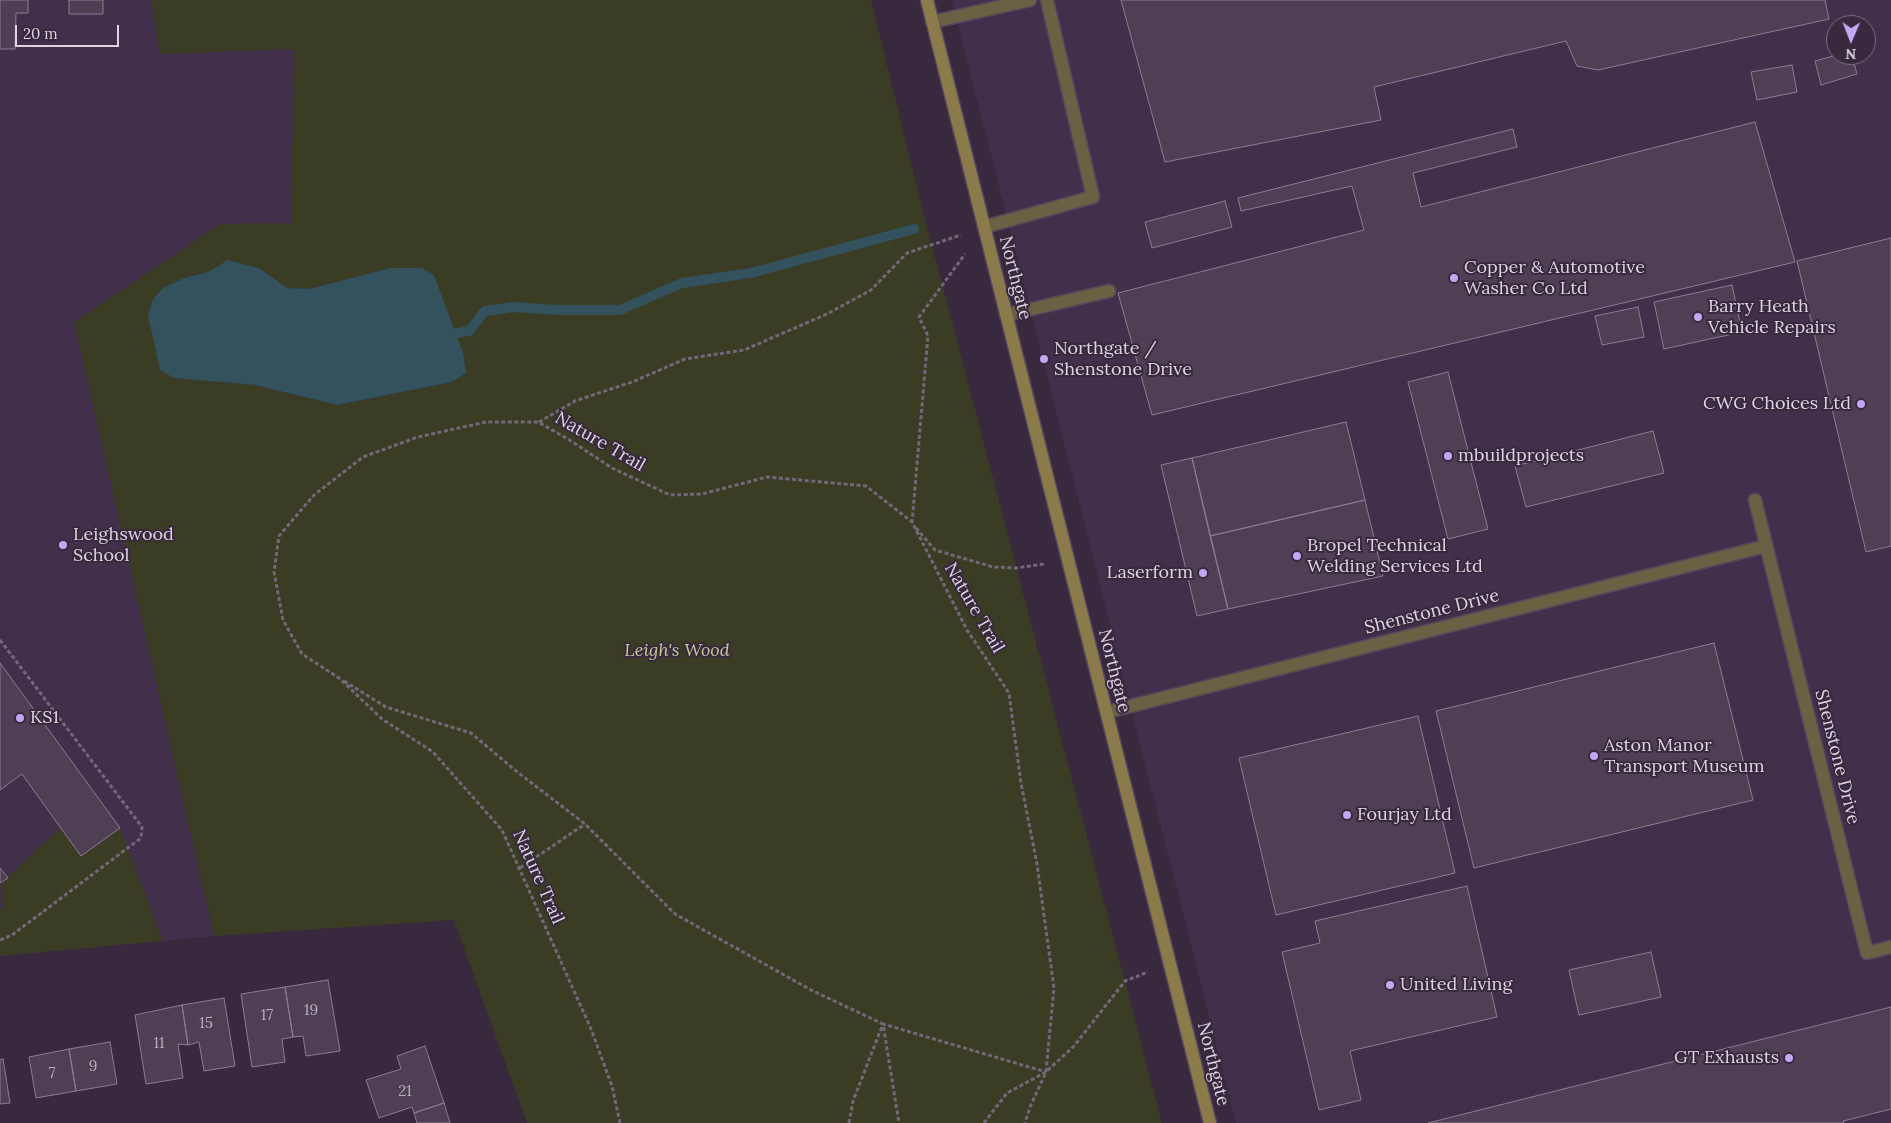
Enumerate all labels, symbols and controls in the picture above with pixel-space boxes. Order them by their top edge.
scale bar [18,15,121,47]
north arrow [1826,15,1876,65]
text: 20 m [23,24,58,43]
text: N [1845,45,1856,63]
street label: Northgate [994,234,1036,322]
place label: Copper & Automotive Washer Co Ltd [1464,257,1645,300]
marker: Copper & Automotive Washer Co Ltd [1448,272,1460,284]
place label: Barry Heath Vehicle Repairs [1708,296,1836,338]
marker: Barry Heath Vehicle Repairs [1692,311,1704,323]
place label: Northgate / Shenstone Drive [1054,338,1192,380]
marker: Northgate / Shenstone Drive [1038,353,1050,365]
place label: CWG Choices Ltd [1703,393,1851,415]
marker: CWG Choices Ltd [1855,398,1867,410]
street label: Nature Trail [551,407,649,477]
place label: mbuildprojects [1458,445,1584,467]
marker: mbuildprojects [1442,450,1454,462]
place label: Leighswood School [73,524,174,566]
place label: Bropel Technical Welding Services Ltd [1307,535,1483,578]
marker: Leighswood School [57,539,69,551]
marker: Bropel Technical Welding Services Ltd [1291,550,1303,562]
street label: Nature Trail [939,559,1009,657]
place label: Laserform [1107,562,1193,584]
marker: Laserform [1197,567,1209,579]
street label: Shenstone Drive [1362,585,1502,639]
street label: Northgate [1093,627,1135,715]
park label: Leigh's Wood [624,640,730,662]
street label: Shenstone Drive [1810,687,1864,827]
place label: KS1 [30,707,59,729]
marker: KS1 [14,712,26,724]
place label: Aston Manor Transport Museum [1604,735,1765,778]
marker: Aston Manor Transport Museum [1588,750,1600,762]
place label: Fourjay Ltd [1357,804,1452,826]
marker: Fourjay Ltd [1341,809,1353,821]
street label: Nature Trail [508,827,568,927]
place label: United Living [1400,974,1512,996]
marker: United Living [1384,979,1396,991]
house number: 19 [304,1002,318,1020]
house number: 17 [261,1007,273,1025]
house number: 15 [199,1015,213,1033]
street label: Northgate [1192,1020,1234,1108]
house number: 11 [154,1035,164,1053]
place label: GT Exhausts [1674,1047,1779,1069]
marker: GT Exhausts [1783,1052,1795,1064]
house number: 9 [89,1058,97,1076]
house number: 7 [49,1065,55,1083]
house number: 21 [398,1083,412,1101]

